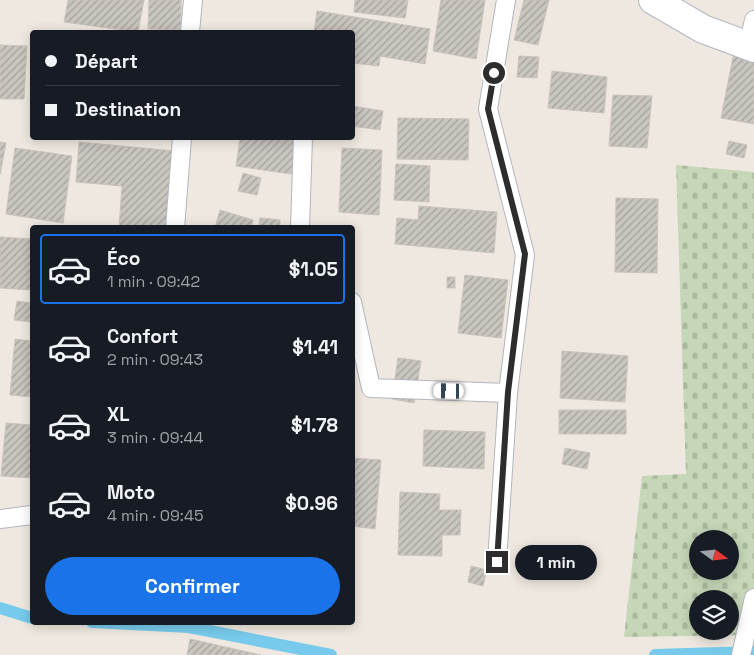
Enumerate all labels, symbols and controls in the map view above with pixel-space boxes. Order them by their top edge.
text: Départ [75,49,138,74]
route start [483,62,505,84]
text: Destination [75,97,181,122]
text: Éco [107,246,140,271]
icon: car [47,247,92,292]
text: $1.05 [289,257,338,282]
text: 1 min · 09:42 [107,271,200,292]
text: Confort [107,324,178,349]
icon: car [47,325,92,370]
text: $1.41 [292,335,338,360]
text: 2 min · 09:43 [107,349,203,370]
car [433,383,464,399]
text: XL [107,402,130,427]
icon: car [47,403,92,448]
text: $1.78 [291,413,338,438]
text: 3 min · 09:44 [107,427,204,448]
text: Moto [107,480,155,505]
icon: car [47,481,92,526]
text: $0.96 [285,491,338,516]
text: 4 min · 09:45 [107,505,204,526]
north arrow [689,530,739,580]
map controls [689,530,739,640]
callout: 1 min [514,544,597,580]
route end [486,551,508,573]
text: 1 min [536,552,576,573]
button: Confirmer [45,557,340,615]
button: layers [689,590,739,640]

